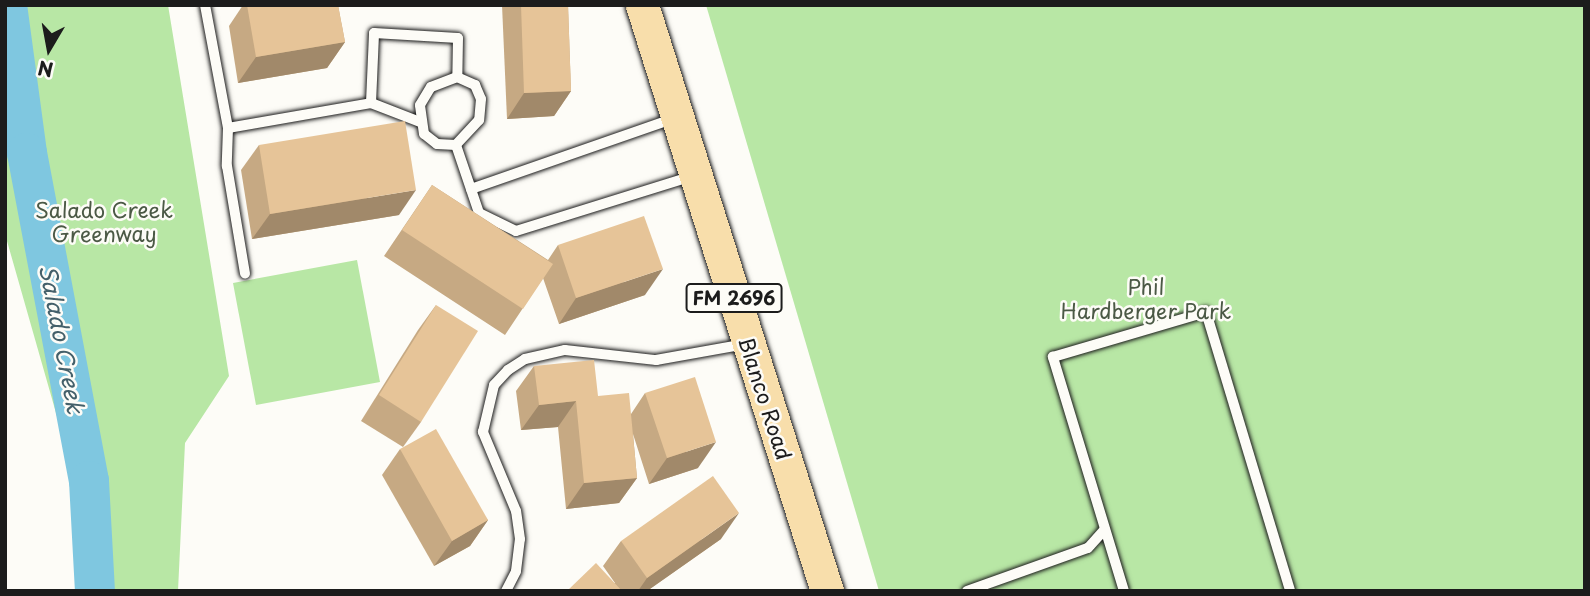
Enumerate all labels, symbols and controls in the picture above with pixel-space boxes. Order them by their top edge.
north arrow [14,14,84,84]
text: N [36,55,55,85]
park label: Salado Creek Greenway [36,196,172,246]
water label: Salado Creek [34,263,90,415]
park label: Phil Hardberger Park [1061,273,1231,323]
road number: FM 2696 [685,282,783,314]
street label: Blanco Road [734,334,798,462]

